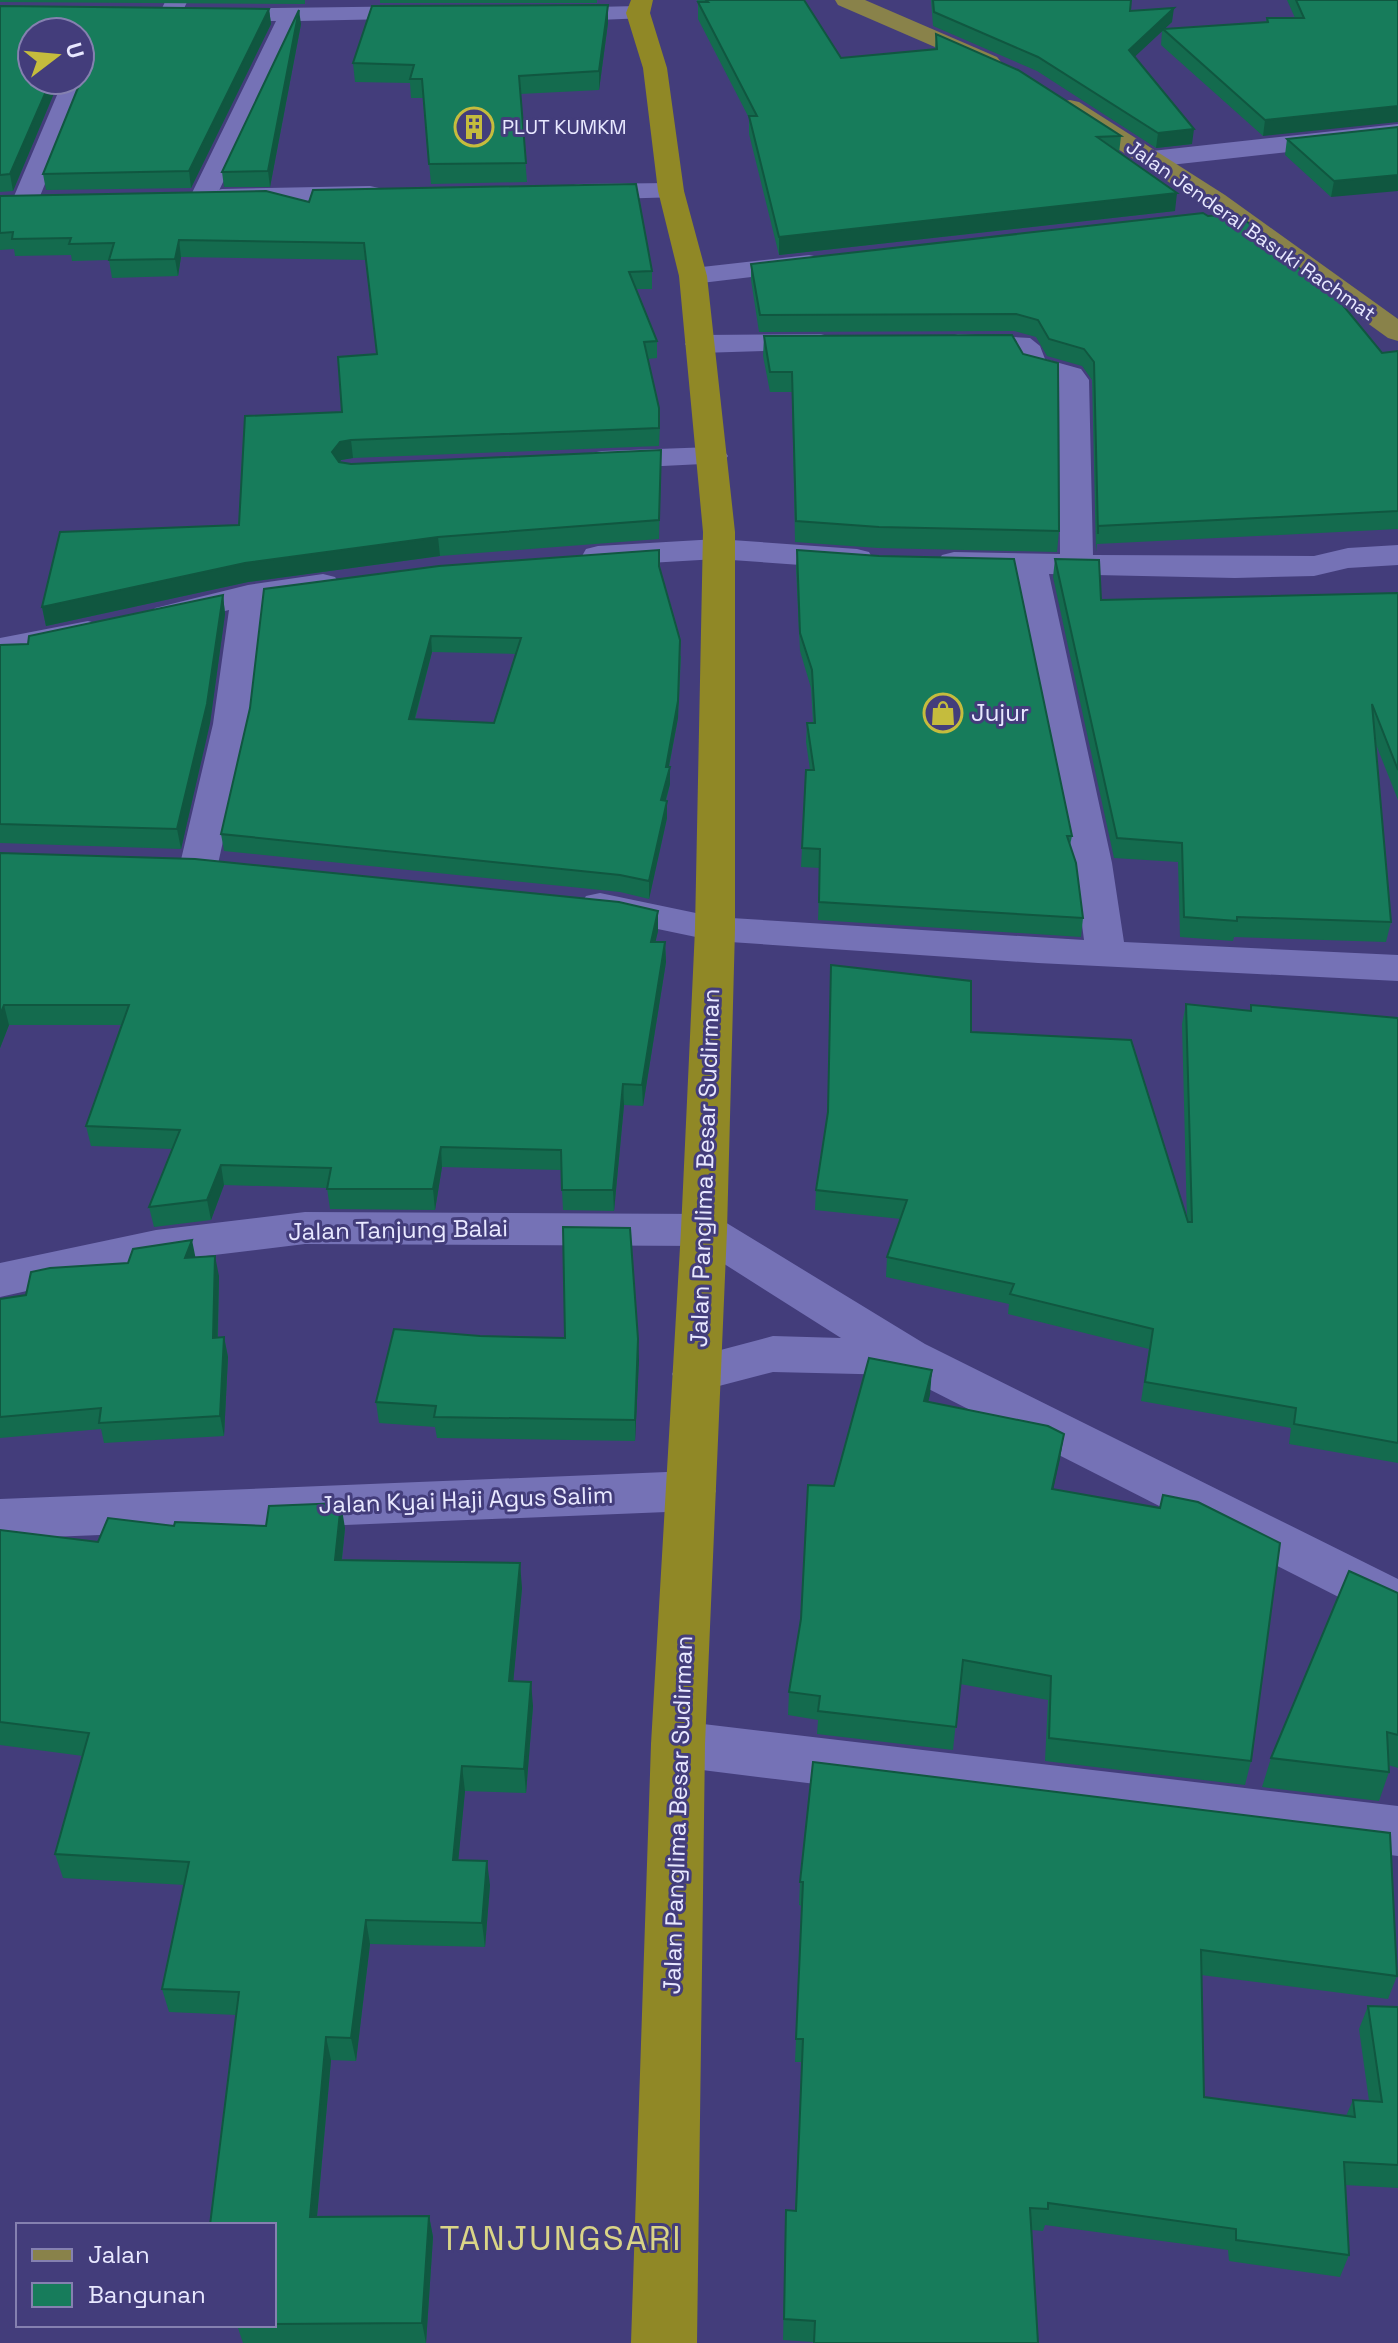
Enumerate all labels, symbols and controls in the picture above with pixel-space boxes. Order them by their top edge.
north arrow [16,16,96,96]
text: U [60,40,91,61]
building icon: PLUT KUMKM [453,106,495,148]
place label: PLUT KUMKM [502,114,627,140]
street label: Jalan Jenderal Basuki Rachmat [1121,134,1381,326]
shop icon: Jujur [922,692,964,734]
place label: Jujur [971,697,1029,728]
street label: Jalan Panglima Besar Sudirman [683,988,726,1348]
street label: Jalan Tanjung Balai [288,1212,508,1247]
street label: Jalan Kyai Haji Agus Salim [318,1479,614,1520]
street label: Jalan Panglima Besar Sudirman [656,1635,699,1995]
district label: TANJUNGSARI [439,2217,683,2260]
legend [16,2223,276,2327]
text: Jalan [88,2239,150,2270]
text: Bangunan [88,2279,206,2310]

